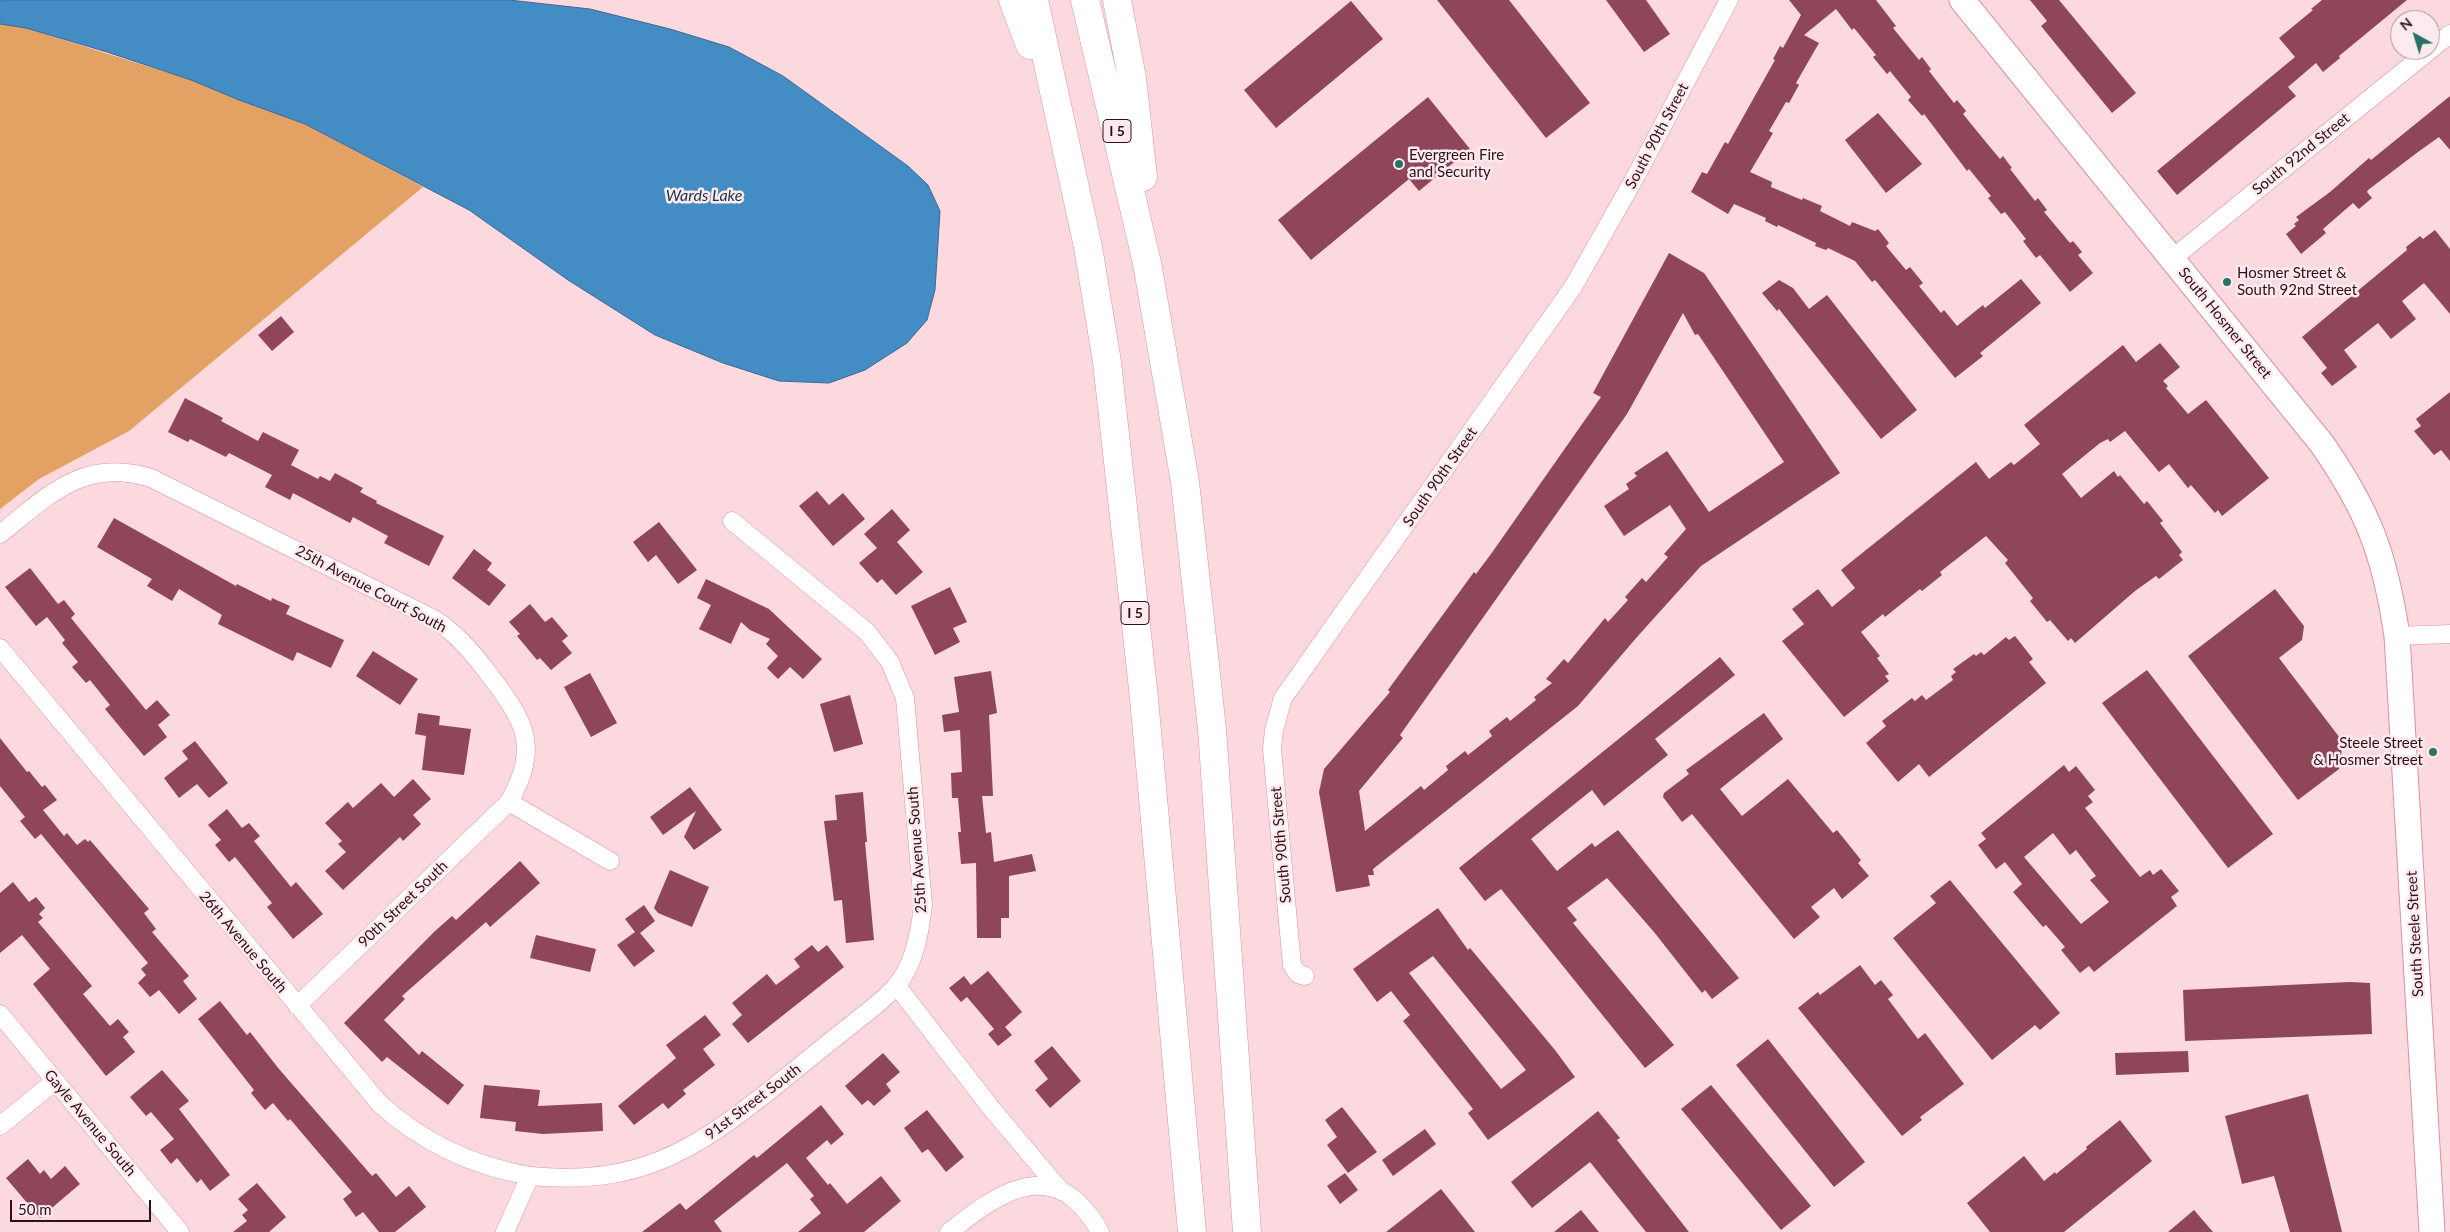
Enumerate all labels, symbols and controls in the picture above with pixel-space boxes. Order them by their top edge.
north arrow [2390,10,2440,60]
text: N [2396,14,2415,34]
street label: South 90th Street [1622,80,1692,192]
street label: South 92nd Street [2249,109,2353,199]
road number: I 5 [1103,120,1131,142]
place label: Evergreen Fire and Security [1409,146,1504,181]
marker: Evergreen Fire and Security [1393,158,1405,170]
water label: Wards Lake [666,186,742,206]
street label: South Hosmer Street [2175,264,2275,382]
place label: Hosmer Street & South 92nd Street [2237,264,2357,299]
marker: Hosmer Street & South 92nd Street [2221,276,2233,288]
street label: South 90th Street [1399,424,1481,530]
street label: 25th Avenue Court South [292,541,450,637]
road number: I 5 [1121,602,1149,624]
place label: Steele Street & Hosmer Street [2313,734,2423,769]
marker: Steele Street & Hosmer Street [2427,746,2439,758]
street label: 25th Avenue South [904,786,930,914]
street label: South 90th Street [1267,786,1295,904]
street label: 90th Street South [355,857,451,951]
street label: South Steele Street [2403,870,2427,998]
street label: 26th Avenue South [195,887,291,997]
street label: 91st Street South [702,1060,804,1144]
street label: Gayle Avenue South [40,1066,140,1180]
scale bar [12,1190,154,1222]
text: 50 m [18,1200,52,1218]

